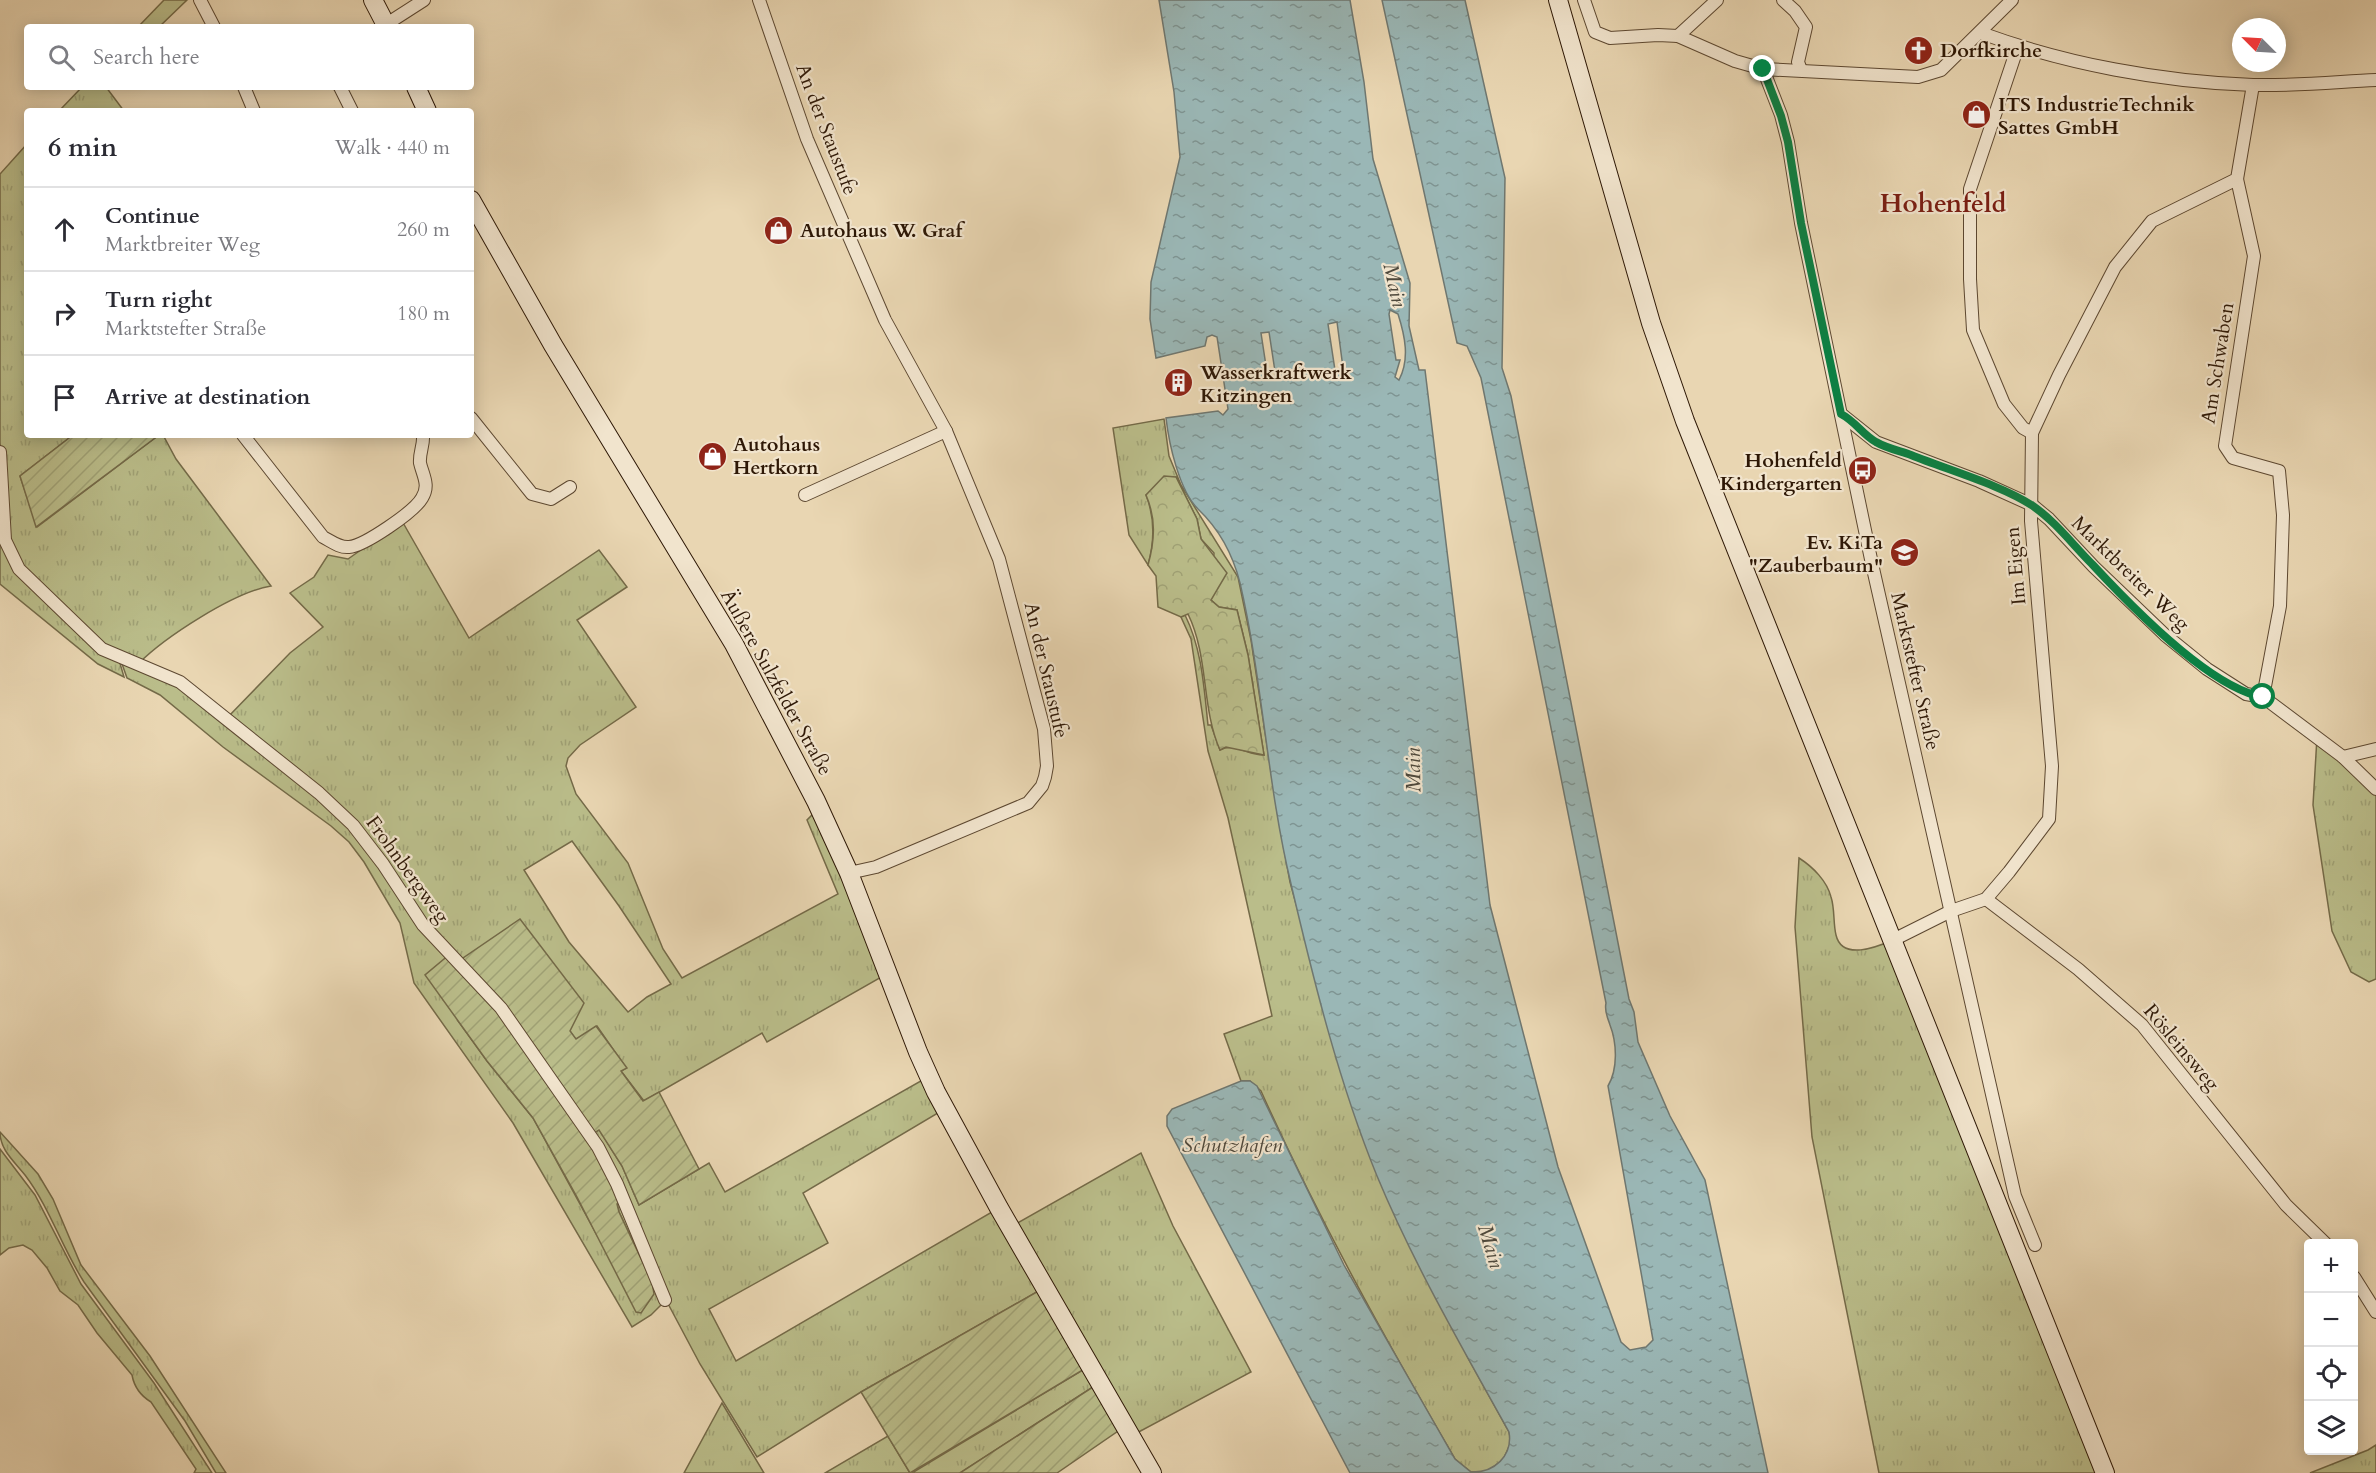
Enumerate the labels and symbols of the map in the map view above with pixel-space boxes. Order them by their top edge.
north arrow [2232,18,2286,72]
church icon: Dorfkirche [1903,34,1935,66]
place label: Dorfkirche [1940,37,2042,64]
route end [1749,55,1775,81]
street label: An der Staustufe [789,60,864,199]
place label: ITS IndustrieTechnik Sattes GmbH [1998,91,2195,141]
shop icon: ITS IndustrieTechnik Sattes GmbH [1961,99,1993,131]
district label: Hohenfeld [1880,186,2007,221]
shop icon: Autohaus W. Graf [763,214,795,246]
place label: Autohaus W. Graf [800,217,965,244]
water label: Main [1375,260,1414,311]
street label: Am Schwaben [2195,300,2241,426]
place label: Wasserkraftwerk Kitzingen [1199,359,1352,409]
building icon: Wasserkraftwerk Kitzingen [1163,367,1195,399]
place label: Autohaus Hertkorn [733,431,820,481]
shop icon: Autohaus Hertkorn [696,440,728,472]
place label: Hohenfeld Kindergarten [1720,447,1843,497]
bus stop icon: Hohenfeld Kindergarten [1847,455,1879,487]
street label: Marktbreiter Weg [2066,510,2196,637]
street label: Im Eigen [1999,525,2032,606]
place label: Ev. KiTa "Zauberbaum" [1749,529,1883,579]
school or university icon: Ev. KiTa "Zauberbaum" [1888,537,1920,569]
street label: Äußere Sulzfelder Straße [714,584,839,780]
street label: Marktstefter Straße [1884,589,1947,753]
street label: An der Staustufe [1018,600,1075,741]
route start [2249,683,2275,709]
water label: Main [1399,747,1428,793]
street label: Frohnbergweg [359,810,456,929]
street label: Rösleinsweg [2137,998,2226,1097]
water label: Schutzhafen [1182,1131,1283,1160]
water label: Main [1470,1221,1511,1272]

